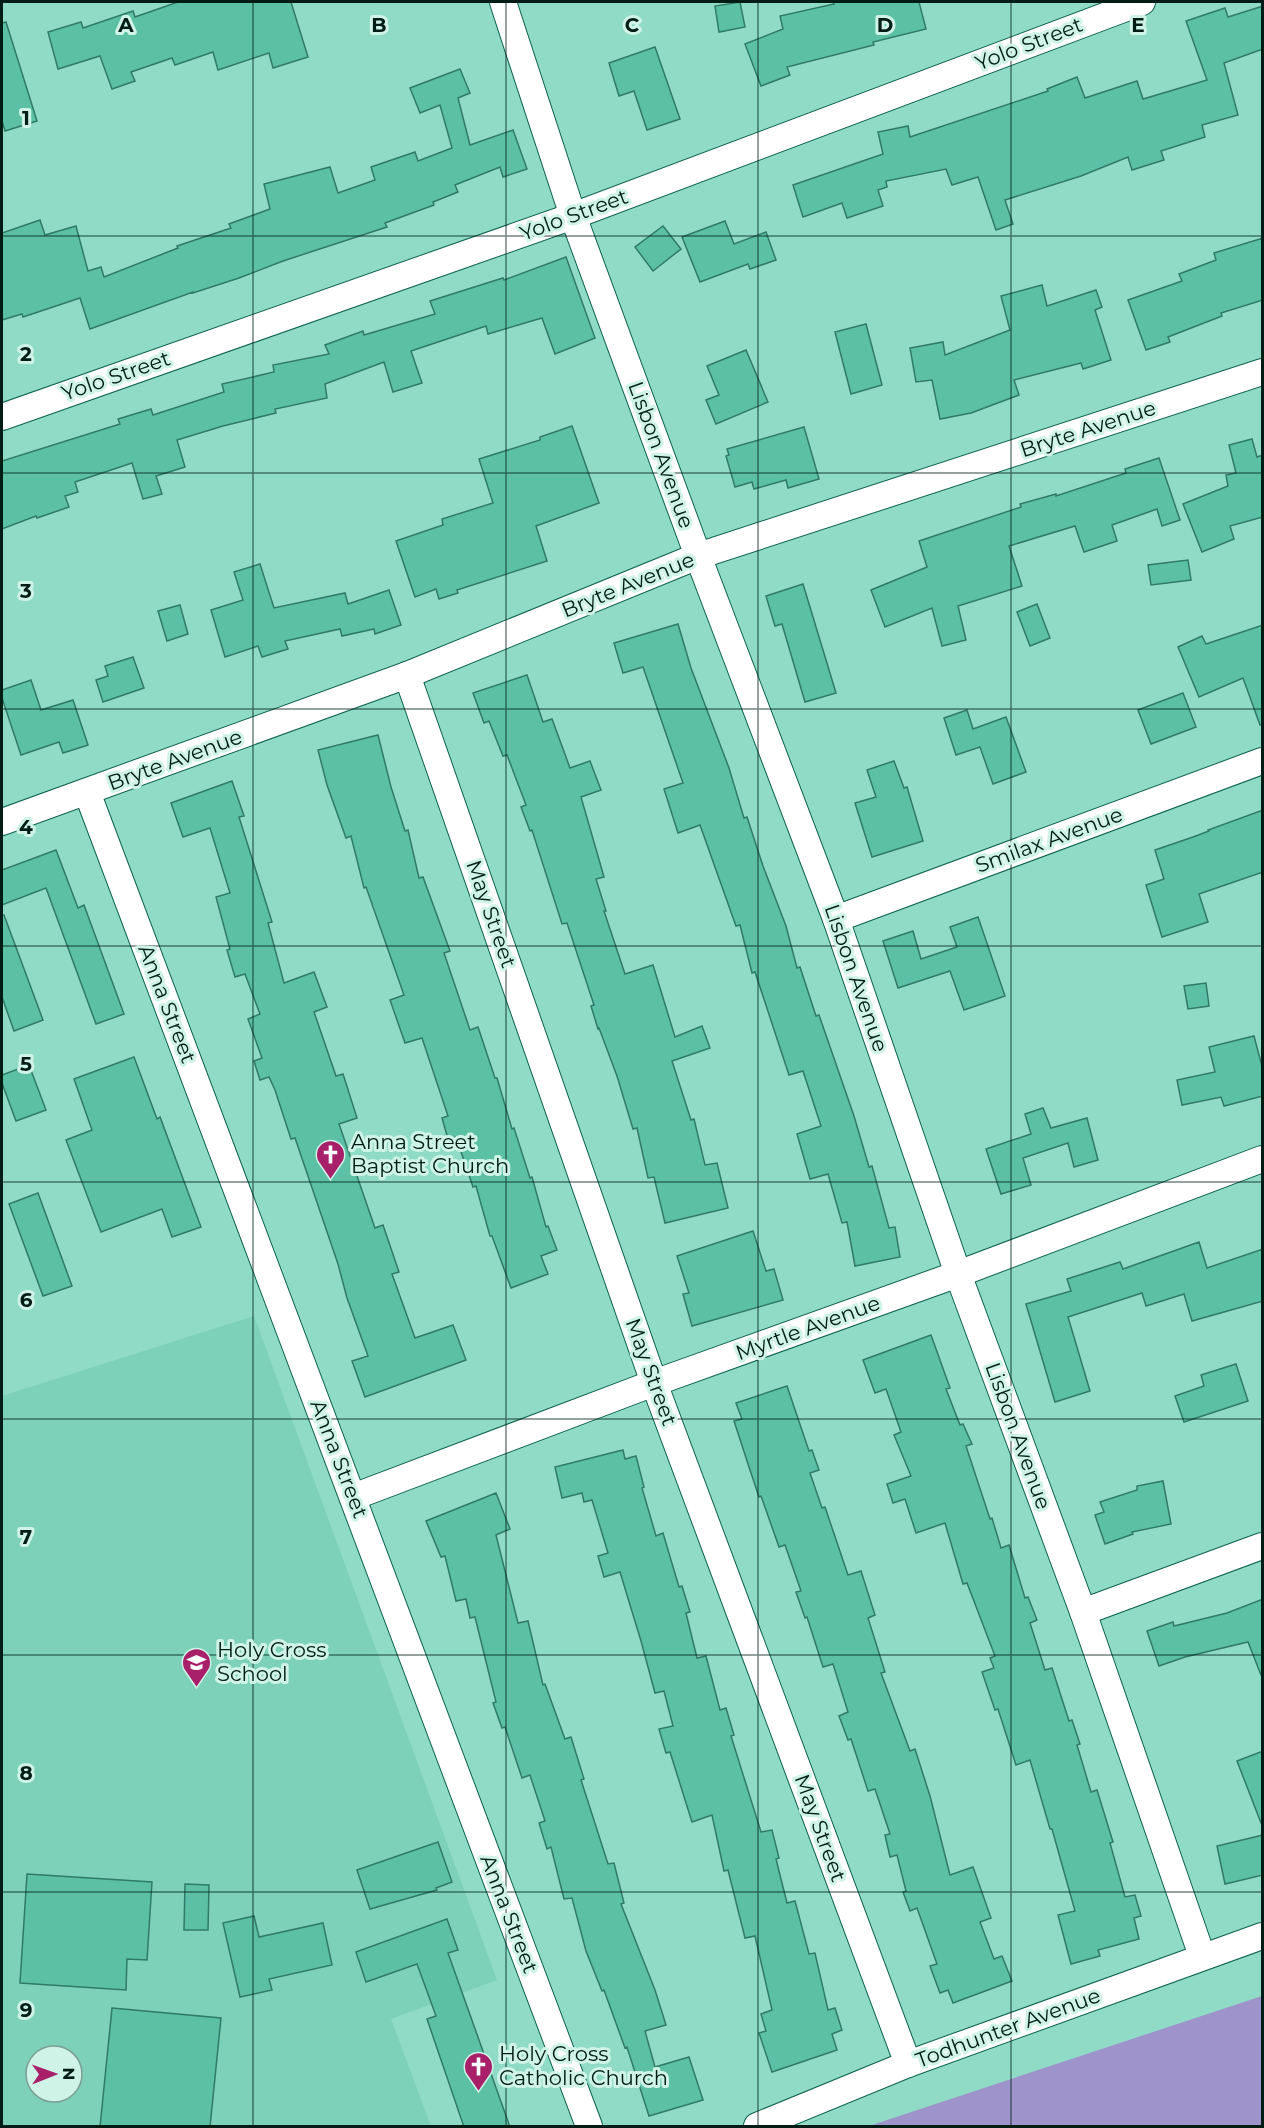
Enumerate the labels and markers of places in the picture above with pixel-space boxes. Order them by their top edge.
place label: Anna Street Baptist Church [351,1129,509,1178]
church icon: Anna Street Baptist Church [314,1138,346,1180]
place label: Holy Cross School [217,1637,326,1686]
school or university icon: Holy Cross School [180,1646,212,1688]
place label: Holy Cross Catholic Church [499,2041,668,2090]
church icon: Holy Cross Catholic Church [462,2050,494,2092]

